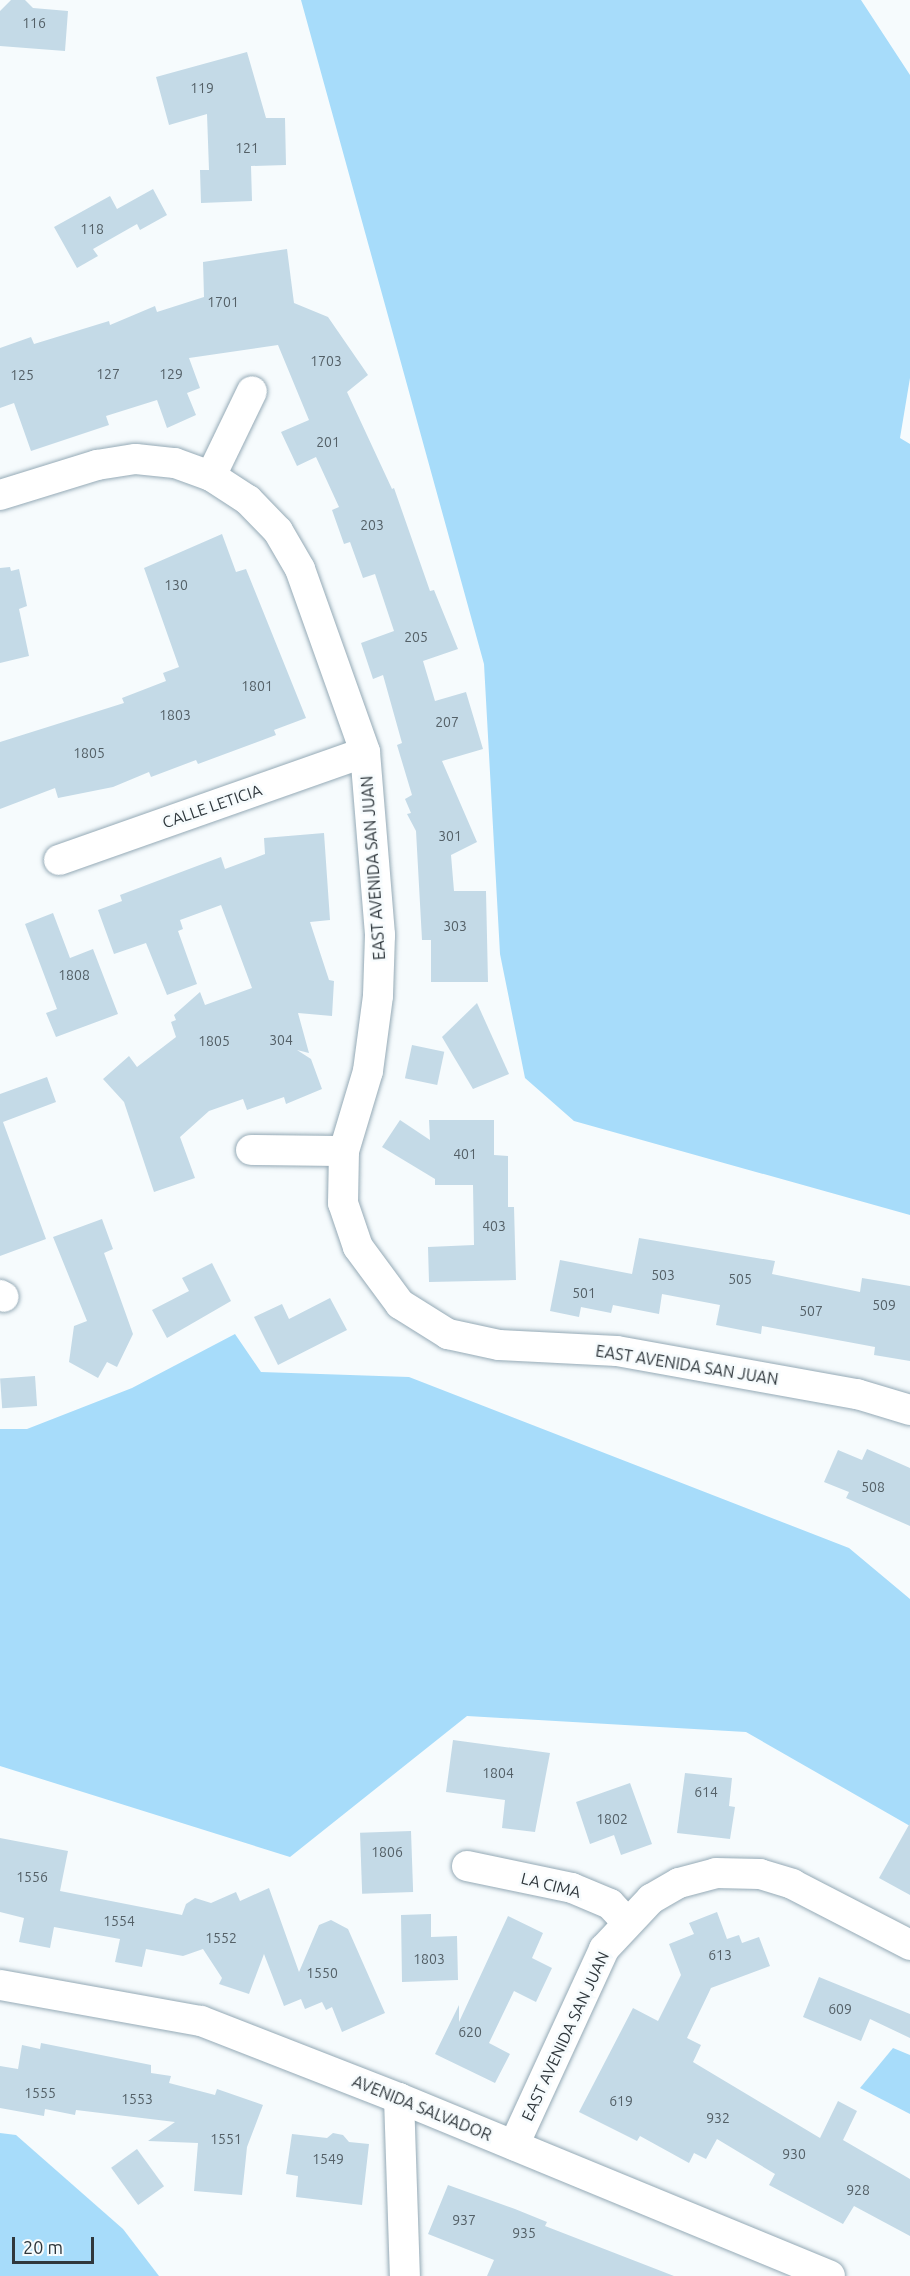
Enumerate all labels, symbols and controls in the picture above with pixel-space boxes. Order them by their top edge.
house number: 116 [22,15,46,31]
house number: 119 [190,80,214,96]
house number: 121 [235,140,259,156]
house number: 118 [80,221,104,237]
house number: 1701 [207,294,239,310]
house number: 1703 [310,353,342,369]
house number: 127 [96,366,120,382]
house number: 129 [159,366,183,382]
house number: 125 [10,367,34,383]
house number: 201 [316,434,340,450]
house number: 203 [360,517,384,533]
house number: 130 [164,577,188,593]
house number: 205 [404,629,428,645]
house number: 1801 [241,678,273,694]
house number: 1803 [159,707,191,723]
house number: 207 [435,714,459,730]
house number: 1805 [73,745,105,761]
street label: EAST AVENIDA SAN JUAN [357,775,389,961]
street label: CALLE LETICIA [160,780,264,832]
house number: 301 [438,828,462,844]
house number: 303 [443,918,467,934]
house number: 1808 [58,967,90,983]
house number: 304 [269,1032,293,1048]
house number: 1805 [198,1033,230,1049]
house number: 401 [453,1146,477,1162]
house number: 403 [482,1218,506,1234]
house number: 503 [651,1267,675,1283]
house number: 505 [728,1271,752,1287]
house number: 501 [572,1285,596,1301]
house number: 509 [872,1297,896,1313]
house number: 507 [799,1303,823,1319]
street label: EAST AVENIDA SAN JUAN [594,1341,780,1389]
house number: 508 [861,1479,885,1495]
house number: 1804 [482,1765,514,1781]
house number: 614 [694,1784,718,1800]
house number: 1802 [596,1811,628,1827]
house number: 1806 [371,1844,403,1860]
street label: LA CIMA [519,1868,583,1902]
house number: 1556 [16,1869,48,1885]
house number: 1554 [103,1913,135,1929]
house number: 1552 [205,1930,237,1946]
house number: 613 [708,1947,732,1963]
street label: EAST AVENIDA SAN JUAN [517,1948,613,2124]
house number: 1803 [413,1951,445,1967]
house number: 1550 [306,1965,338,1981]
house number: 609 [828,2001,852,2017]
house number: 620 [458,2024,482,2040]
street label: AVENIDA SALVADOR [350,2071,494,2145]
house number: 1555 [24,2085,56,2101]
house number: 1553 [121,2091,153,2107]
house number: 619 [609,2093,633,2109]
house number: 932 [706,2110,730,2126]
house number: 1551 [210,2131,242,2147]
house number: 930 [782,2146,806,2162]
house number: 1549 [312,2151,344,2167]
house number: 928 [846,2182,870,2198]
house number: 937 [452,2212,476,2228]
scale bar [15,2225,98,2263]
house number: 935 [512,2225,536,2241]
text: 20 m [23,2237,63,2257]

